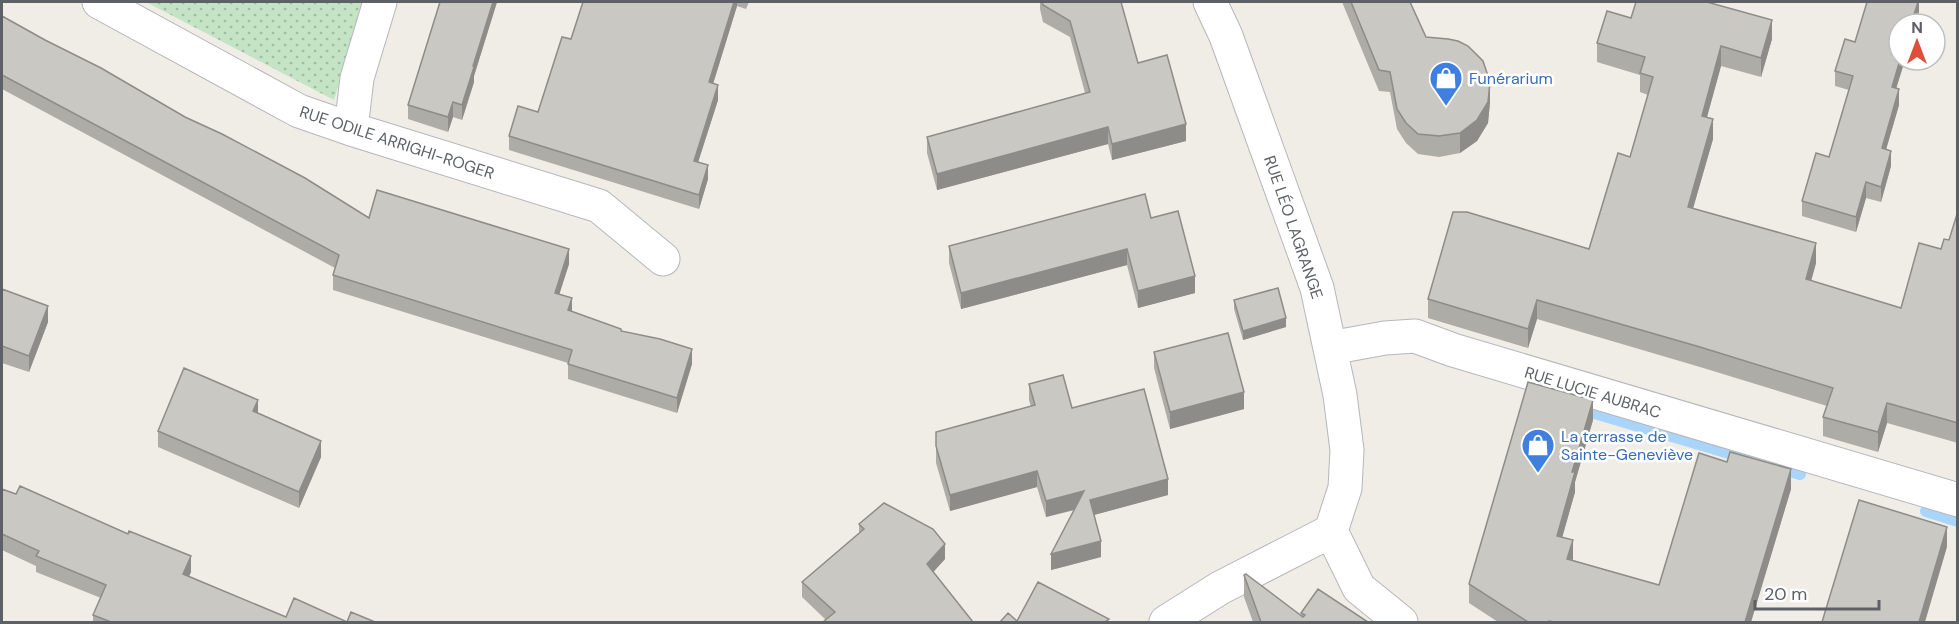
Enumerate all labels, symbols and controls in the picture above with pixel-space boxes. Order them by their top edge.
north arrow [1887,12,1947,72]
text: N [1911,17,1923,38]
shop icon: Funérarium [1428,60,1464,107]
place label: Funérarium [1469,68,1553,89]
street label: RUE ODILE ARRIGHI-ROGER [297,101,497,184]
street label: RUE LÉO LAGRANGE [1259,153,1328,302]
street label: RUE LUCIE AUBRAC [1522,362,1664,423]
place label: La terrasse de Sainte-Geneviève [1561,426,1693,465]
shop icon: La terrasse de Sainte-Geneviève [1520,427,1556,474]
scale bar [1755,573,1880,611]
text: 20 m [1764,582,1807,606]

